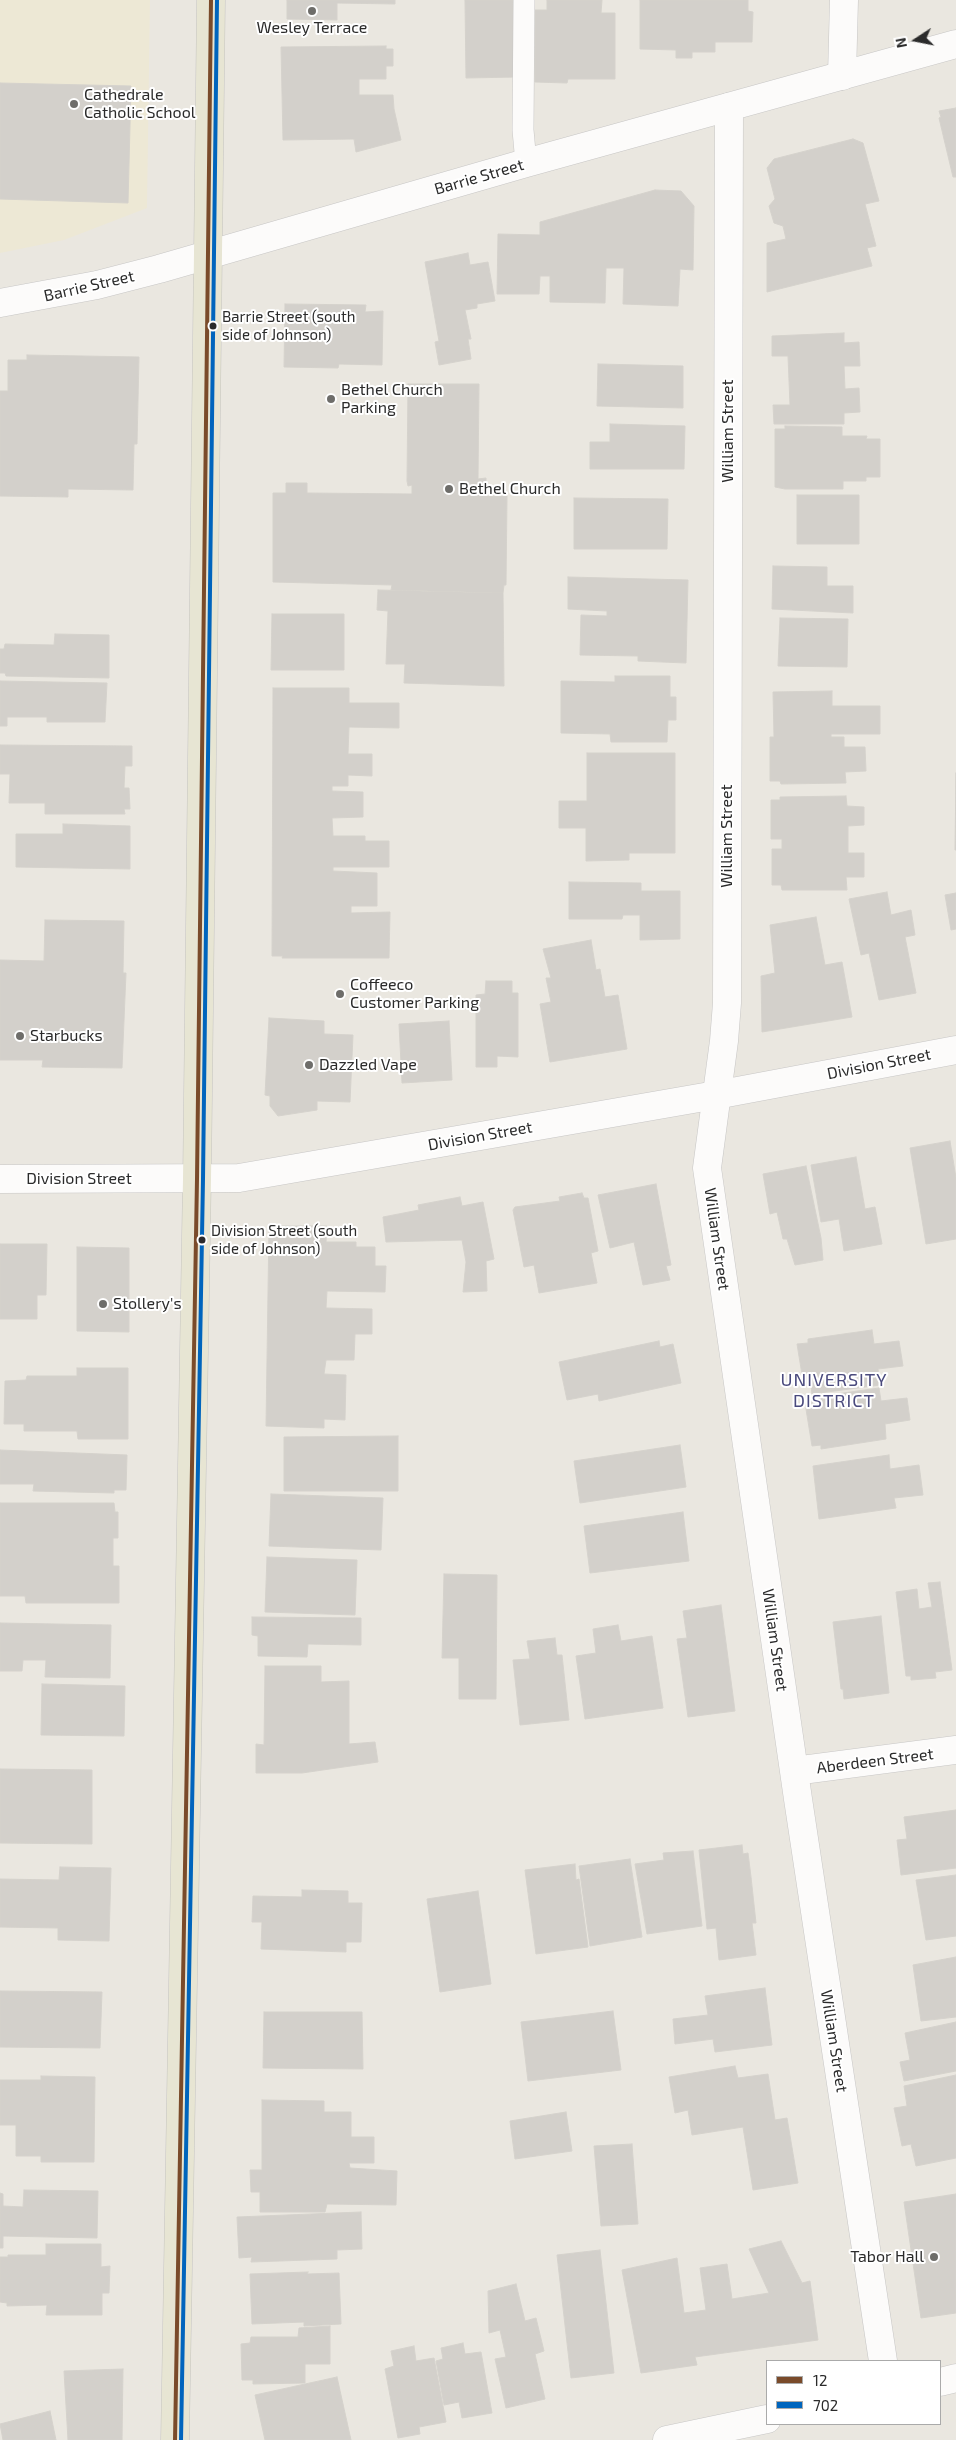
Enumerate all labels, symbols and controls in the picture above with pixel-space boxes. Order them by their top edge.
marker: Wesley Terrace [306,5,318,17]
north arrow [891,15,941,65]
place label: Wesley Terrace [257,18,367,38]
text: N [891,36,910,50]
place label: Cathedrale Catholic School [84,85,196,123]
marker: Cathedrale Catholic School [68,98,80,110]
street label: Barrie Street [432,155,526,199]
street label: Barrie Street [42,266,136,306]
place label: Barrie Street (south side of Johnson) [222,308,356,343]
marker: Barrie Street (south side of Johnson) [208,321,218,331]
street label: William Street [718,379,738,483]
place label: Bethel Church Parking [341,380,443,418]
marker: Bethel Church Parking [325,393,337,405]
place label: Bethel Church [459,479,561,499]
marker: Bethel Church [443,483,455,495]
street label: William Street [717,784,737,888]
place label: Coffeeco Customer Parking [350,975,479,1013]
marker: Coffeeco Customer Parking [334,988,346,1000]
place label: Starbucks [30,1026,103,1046]
marker: Starbucks [14,1030,26,1042]
street label: Division Street [825,1045,933,1083]
place label: Dazzled Vape [319,1055,417,1075]
marker: Dazzled Vape [303,1059,315,1071]
street label: Division Street [426,1117,534,1155]
street label: Division Street [26,1169,132,1189]
street label: William Street [700,1186,734,1292]
place label: Division Street (south side of Johnson) [211,1222,357,1257]
marker: Division Street (south side of Johnson) [197,1235,207,1245]
place label: Stollery's [113,1294,182,1314]
marker: Stollery's [97,1298,109,1310]
district label: UNIVERSITY DISTRICT [779,1369,889,1412]
street label: William Street [758,1587,792,1693]
street label: Aberdeen Street [815,1744,935,1778]
street label: William Street [816,1988,852,2094]
place label: Tabor Hall [850,2247,924,2267]
marker: Tabor Hall [928,2251,940,2263]
legend [766,2360,941,2425]
text: 12 [813,2371,827,2389]
text: 702 [813,2396,838,2414]

